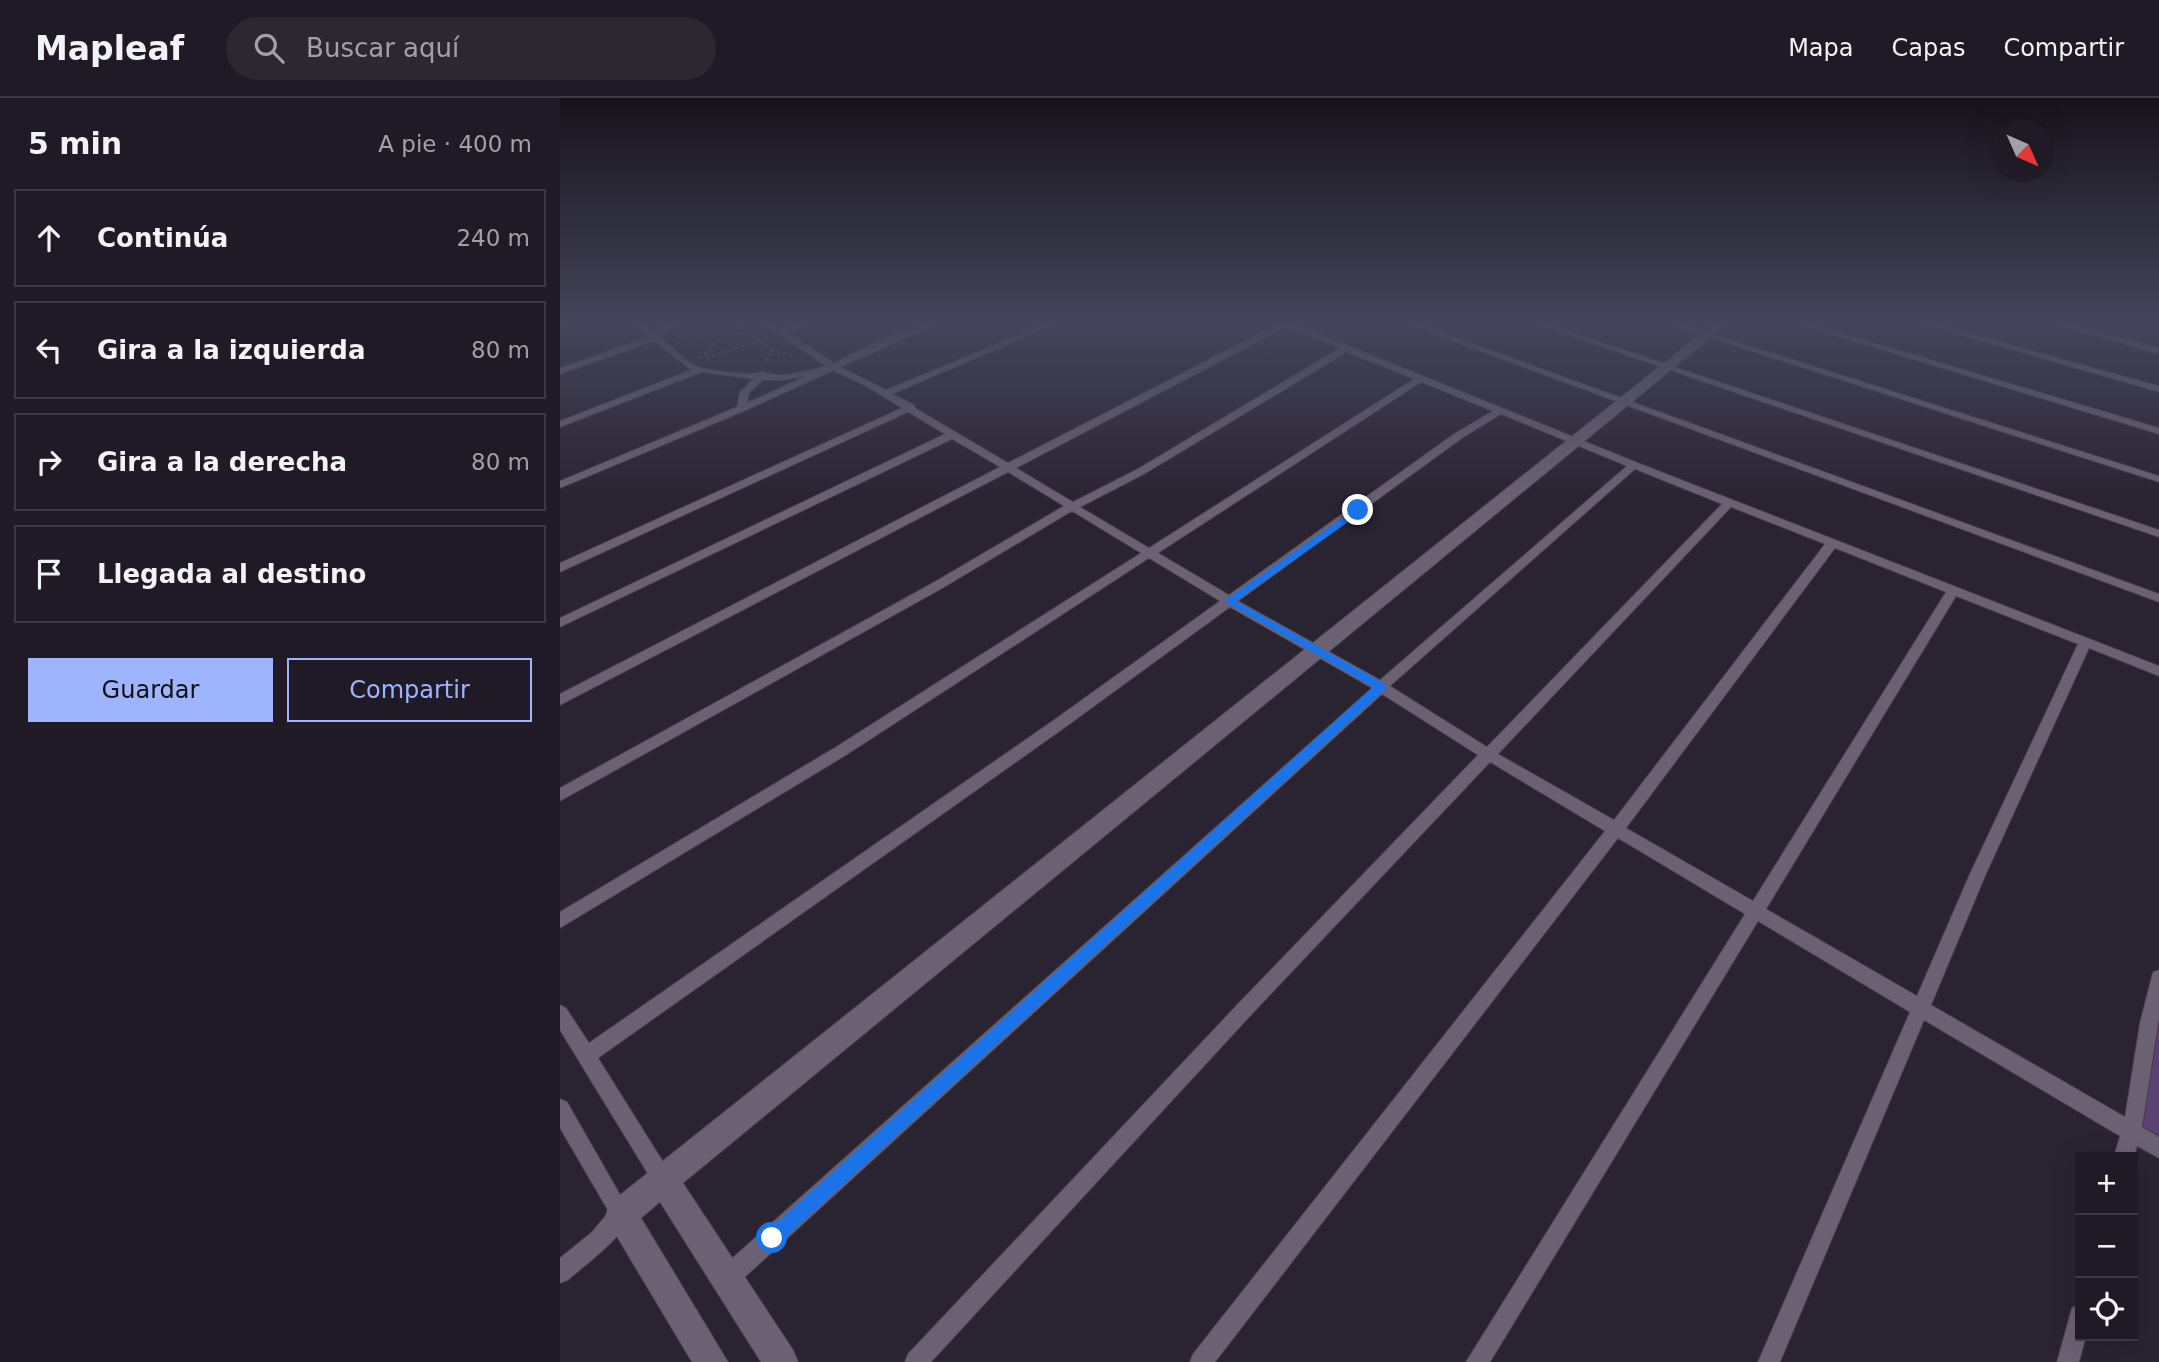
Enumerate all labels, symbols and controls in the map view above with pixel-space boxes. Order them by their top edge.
search box [226,17,716,80]
text: Mapleaf [35,29,184,68]
icon: search [250,29,288,67]
text: Buscar aquí [306,33,459,63]
text: Mapa [1788,34,1854,62]
text: Capas [1892,34,1965,62]
text: Compartir [2003,34,2124,62]
north arrow [1991,119,2054,182]
text: 5 min [28,126,122,161]
text: A pie · 400 m [378,131,532,157]
icon: ahead [30,219,68,257]
text: Continúa [97,223,228,253]
text: 240 m [456,225,530,251]
icon: left [30,331,68,369]
text: Gira a la izquierda [97,335,365,365]
text: 80 m [471,337,530,363]
icon: right [30,443,68,481]
text: Gira a la derecha [97,447,347,477]
text: 80 m [471,449,530,475]
route end [1342,494,1373,525]
icon: arrive [30,555,68,593]
text: Llegada al destino [97,559,366,589]
button: Guardar [28,658,273,722]
button: Compartir [287,658,532,722]
map controls [2075,1152,2138,1341]
button: + [2075,1152,2138,1215]
button: − [2075,1215,2138,1278]
route start [756,1222,787,1253]
button: locate [2075,1278,2138,1341]

